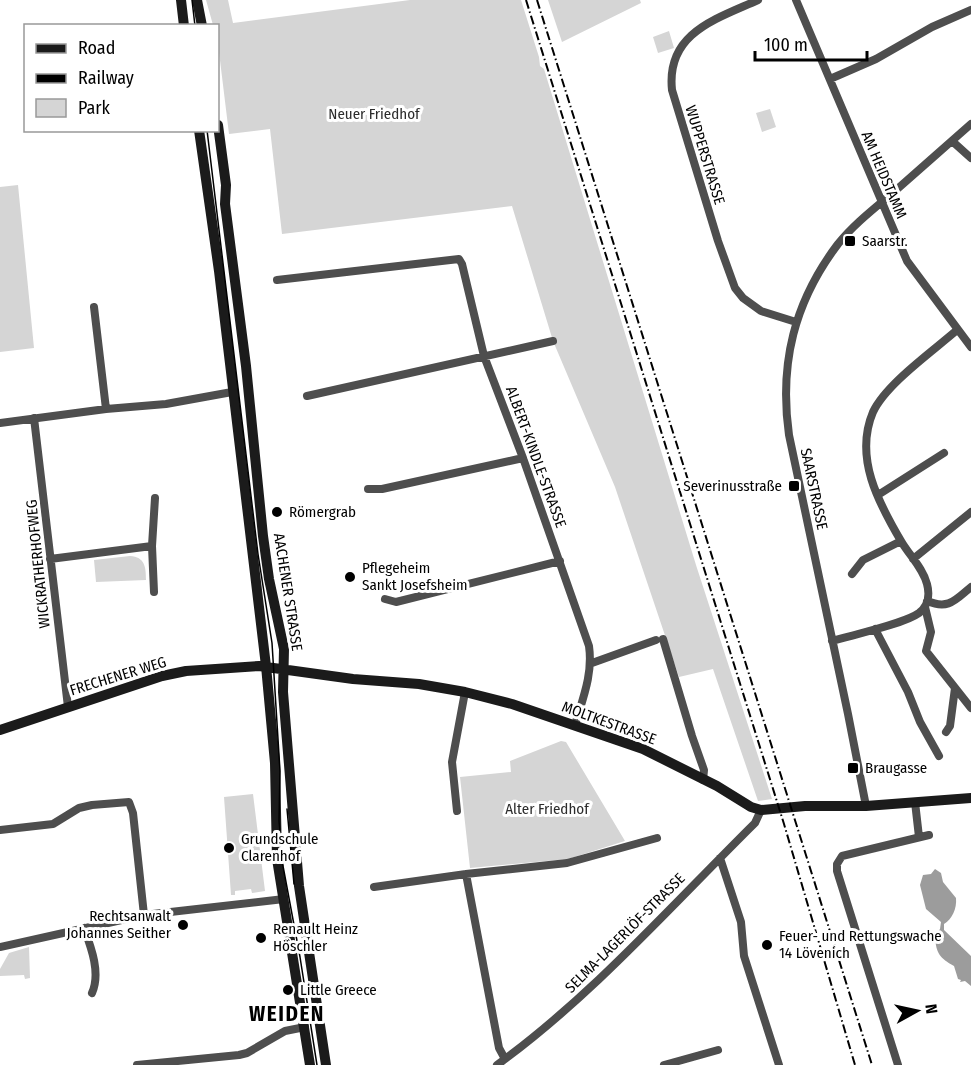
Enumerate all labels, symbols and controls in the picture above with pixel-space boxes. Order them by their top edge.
legend [24,24,219,132]
scale bar [755,24,868,62]
text: 100 m [764,34,808,56]
text: Road [78,37,115,59]
text: Railway [78,67,134,89]
text: Park [78,97,111,119]
street label: WUPPERSTRASSE [681,103,729,207]
park label: Neuer Friedhof [328,105,421,123]
street label: AM HEIDSTAMM [857,129,911,221]
place label: Saarstr. [862,232,908,250]
marker: Saarstr. [843,234,857,248]
street label: ALBERT-KINDLE-STRASSE [502,384,570,530]
street label: SAARSTRASSE [797,446,831,532]
place label: Severinusstraße [683,477,782,495]
marker: Severinusstraße [787,479,801,493]
street label: WICKRATHERHOFWEG [22,499,54,629]
place label: Römergrab [289,503,356,521]
marker: Römergrab [270,505,284,519]
street label: AACHENER STRASSE [270,532,306,652]
place label: Pflegeheim Sankt Josefsheim [362,559,468,594]
marker: Pflegeheim Sankt Josefsheim [343,570,357,584]
street label: FRECHENER WEG [68,653,168,699]
street label: MOLTKESTRASSE [559,698,659,748]
place label: Braugasse [865,759,927,777]
marker: Braugasse [846,761,860,775]
park label: Alter Friedhof [505,800,590,818]
place label: Grundschule Clarenhof [241,830,319,865]
marker: Grundschule Clarenhof [222,841,236,855]
street label: SELMA-LAGERLÖF-STRASSE [561,869,689,997]
place label: Rechtsanwalt Johannes Seither [67,907,172,942]
marker: Rechtsanwalt Johannes Seither [176,918,190,932]
place label: Renault Heinz Höschler [273,920,358,955]
place label: Feuer- und Rettungswache 14 Lövenich [779,927,942,962]
marker: Renault Heinz Höschler [254,931,268,945]
marker: Feuer- und Rettungswache 14 Lövenich [760,938,774,952]
place label: Little Greece [300,981,377,999]
north arrow [887,981,947,1041]
marker: Little Greece [281,983,295,997]
district label: WEIDEN [249,1001,325,1027]
text: N [921,1003,941,1015]

